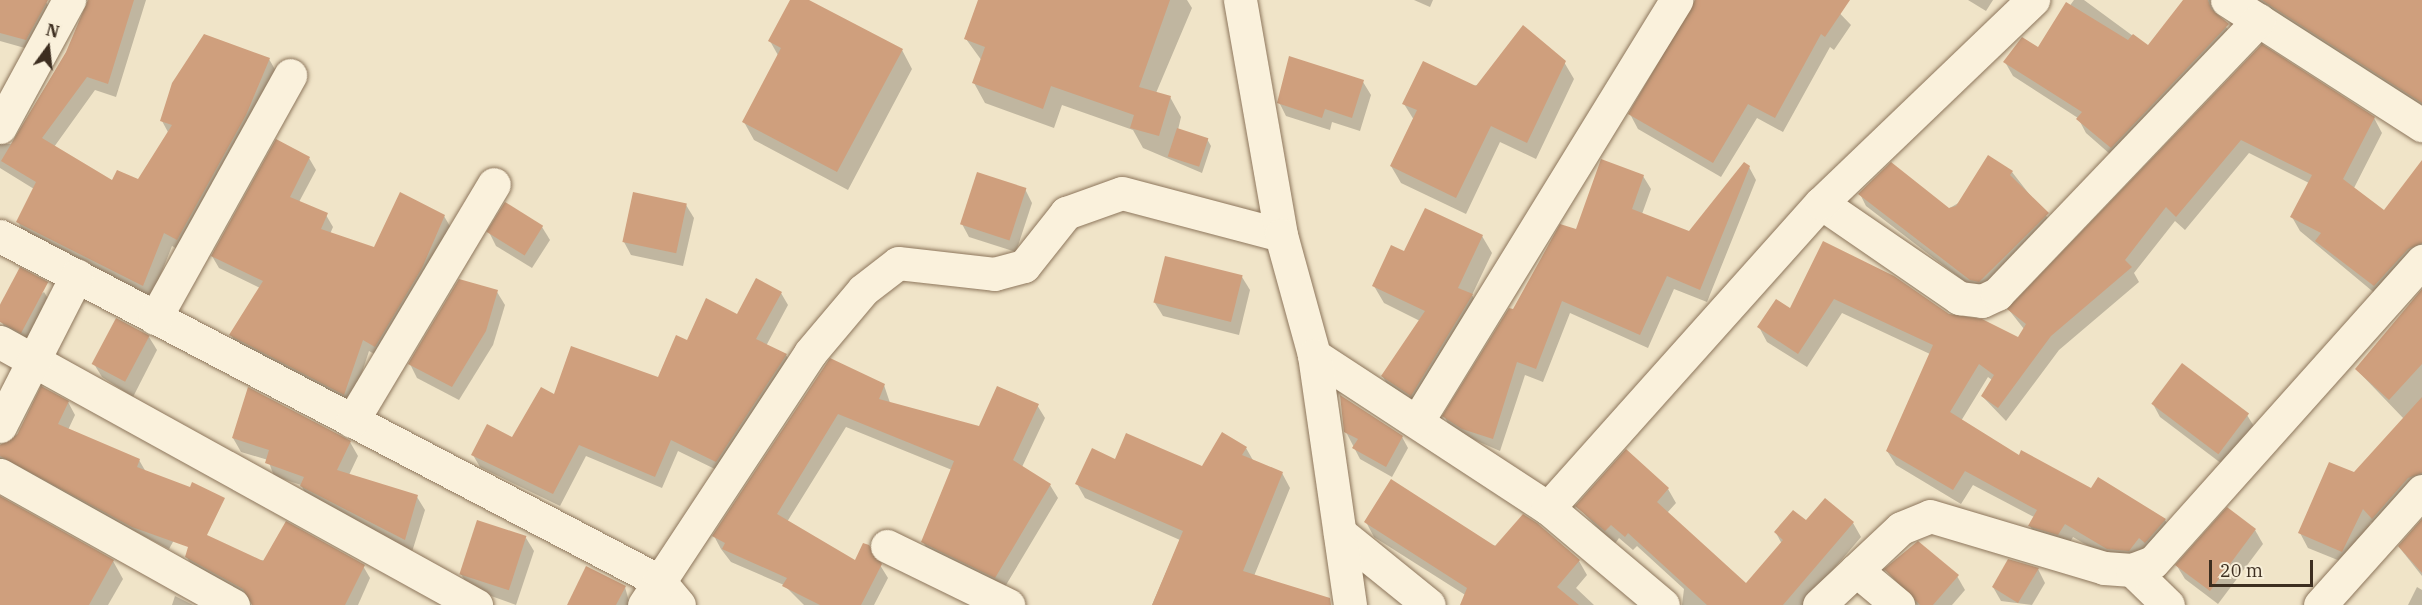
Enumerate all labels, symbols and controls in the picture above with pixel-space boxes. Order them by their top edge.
north arrow [18,18,78,78]
text: N [44,19,61,42]
scale bar [2212,548,2316,586]
text: 20 m [2220,559,2263,582]

